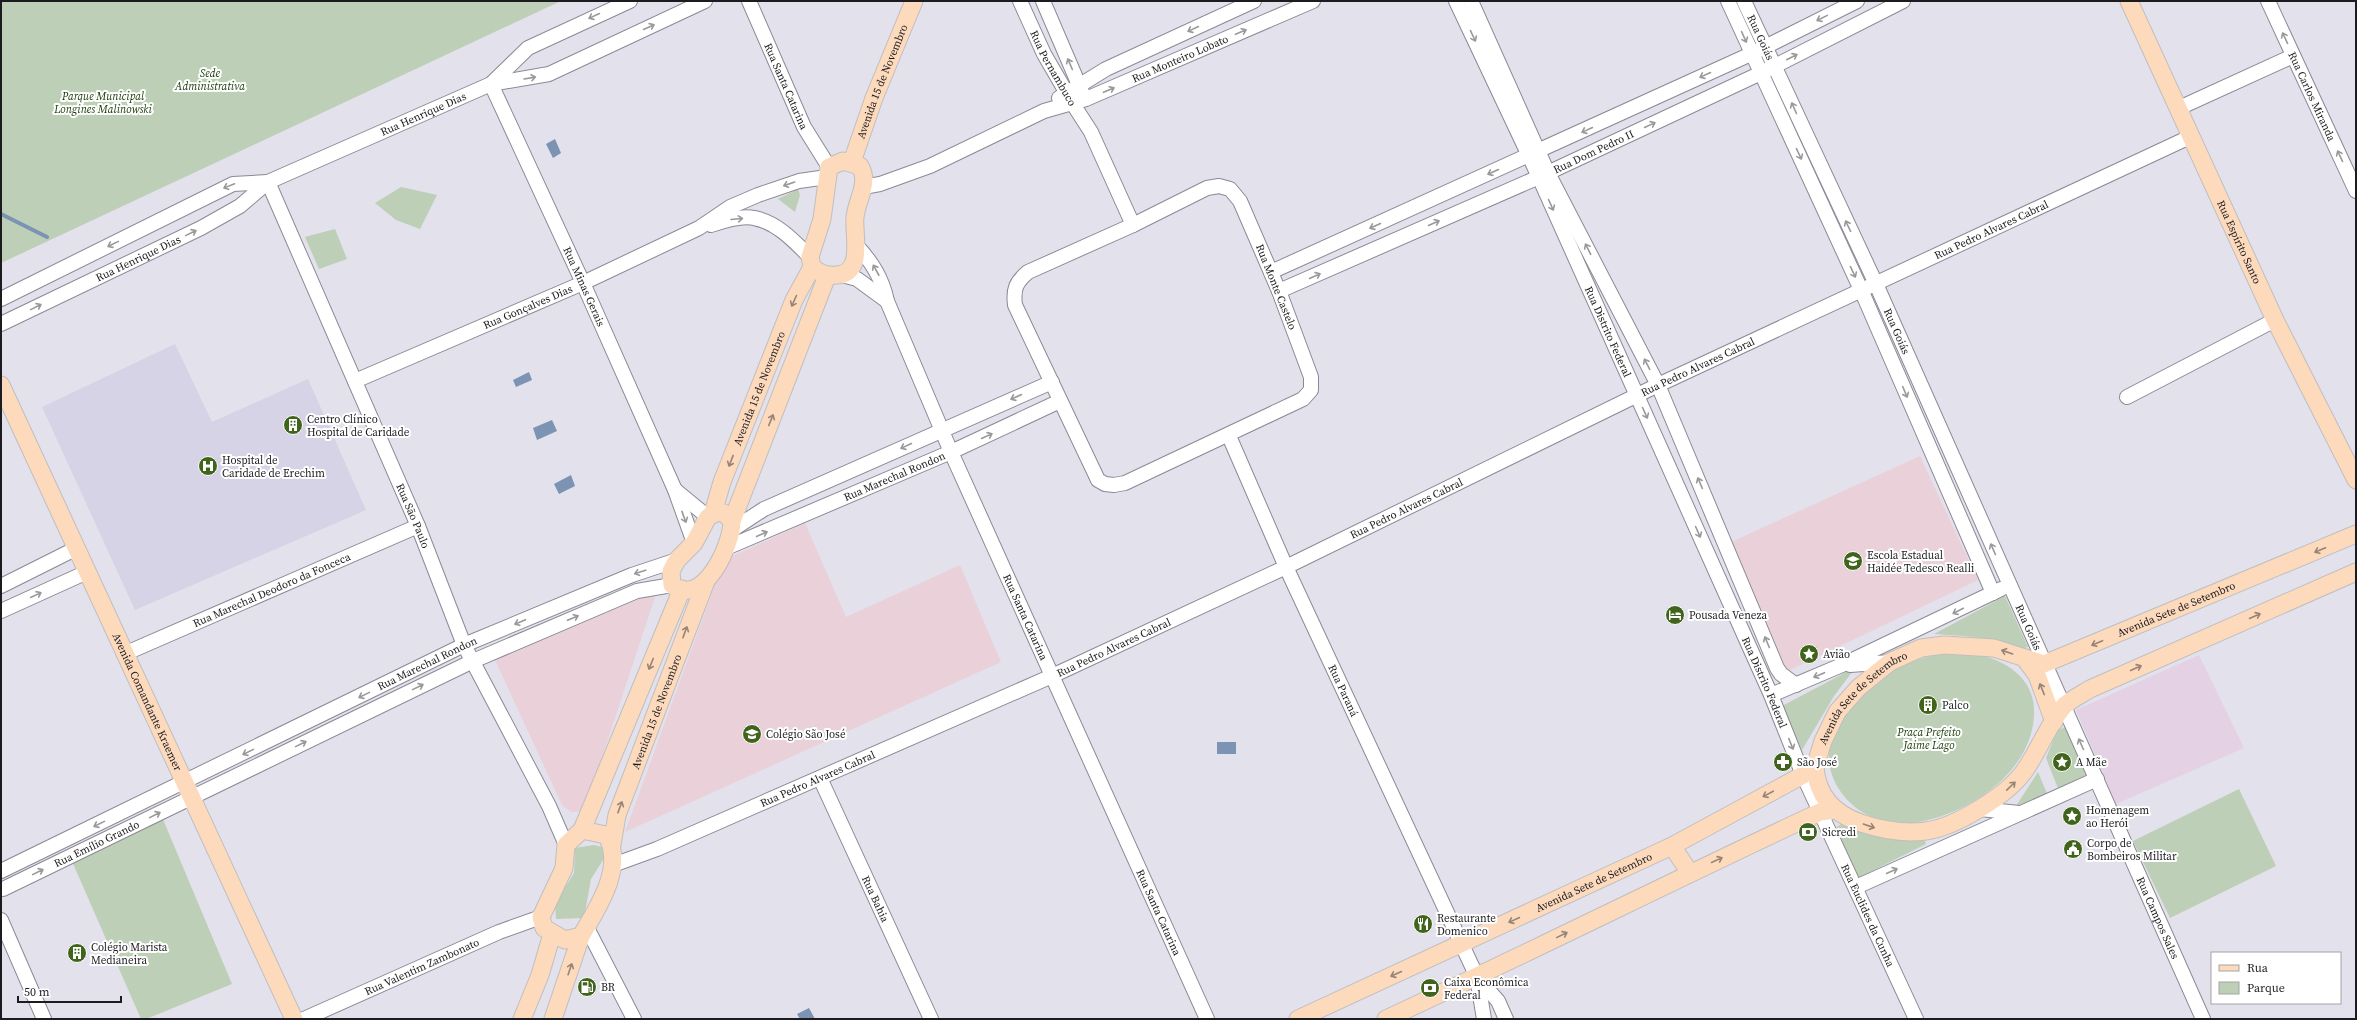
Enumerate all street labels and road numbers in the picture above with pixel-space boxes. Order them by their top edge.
street label: Rua Goiás [1744,12,1778,63]
street label: Avenida 15 de Novembro [853,22,911,141]
street label: Rua Pernambuco [1027,28,1080,109]
street label: Rua Monteiro Lobato [1129,31,1231,86]
street label: Rua Santa Catarina [761,41,812,132]
street label: Rua Carlos Miranda [2285,49,2340,144]
street label: Rua Henrique Dias [378,88,469,139]
street label: Rua Dom Pedro II [1551,126,1636,177]
street label: Rua Pedro Alvares Cabral [1932,197,2051,263]
street label: Rua Espírito Santo [2214,198,2265,286]
street label: Rua Henrique Dias [93,231,183,285]
street label: Rua Monte Castelo [1252,242,1300,332]
street label: Rua Minas Gerais [560,244,609,329]
street label: Rua Gonçalves Dias [481,281,575,333]
street label: Rua Distrito Federal [1581,284,1635,379]
street label: Rua Goiás [1880,306,1914,357]
street label: Avenida 15 de Novembro [730,329,788,448]
street label: Rua Pedro Alvares Cabral [1638,333,1757,400]
street label: Rua Marechal Rondon [841,448,948,505]
street label: Rua Pedro Alvares Cabral [1347,474,1465,542]
street label: Rua São Paulo [393,481,433,551]
street label: Rua Marechal Deodoro da Fonceca [191,549,353,631]
street label: Rua Santa Catarina [1000,572,1052,663]
street label: Avenida Sete de Setembro [2115,578,2238,640]
street label: Rua Goiás [2012,602,2046,653]
street label: Rua Pedro Alvares Cabral [1054,614,1173,680]
street label: Avenida Comandante Kraemer [109,630,186,774]
street label: Rua Marechal Rondon [375,633,480,694]
street label: Rua Distrito Federal [1738,634,1791,730]
street label: Avenida Sete de Setembro [1815,648,1910,747]
street label: Avenida 15 de Novembro [628,652,685,771]
street label: Rua Paraná [1325,662,1362,719]
street label: Rua Pedro Alvares Cabral [758,747,877,811]
street label: Rua Emílio Grando [51,817,142,871]
street label: Avenida Sete de Setembro [1533,849,1655,916]
street label: Rua Euclides da Cunha [1838,861,1899,970]
street label: Rua Santa Catarina [1133,867,1185,958]
street label: Rua Bahia [858,873,893,925]
street label: Rua Campos Sales [2133,874,2183,962]
street label: Rua Valentim Zambonato [362,934,482,999]

